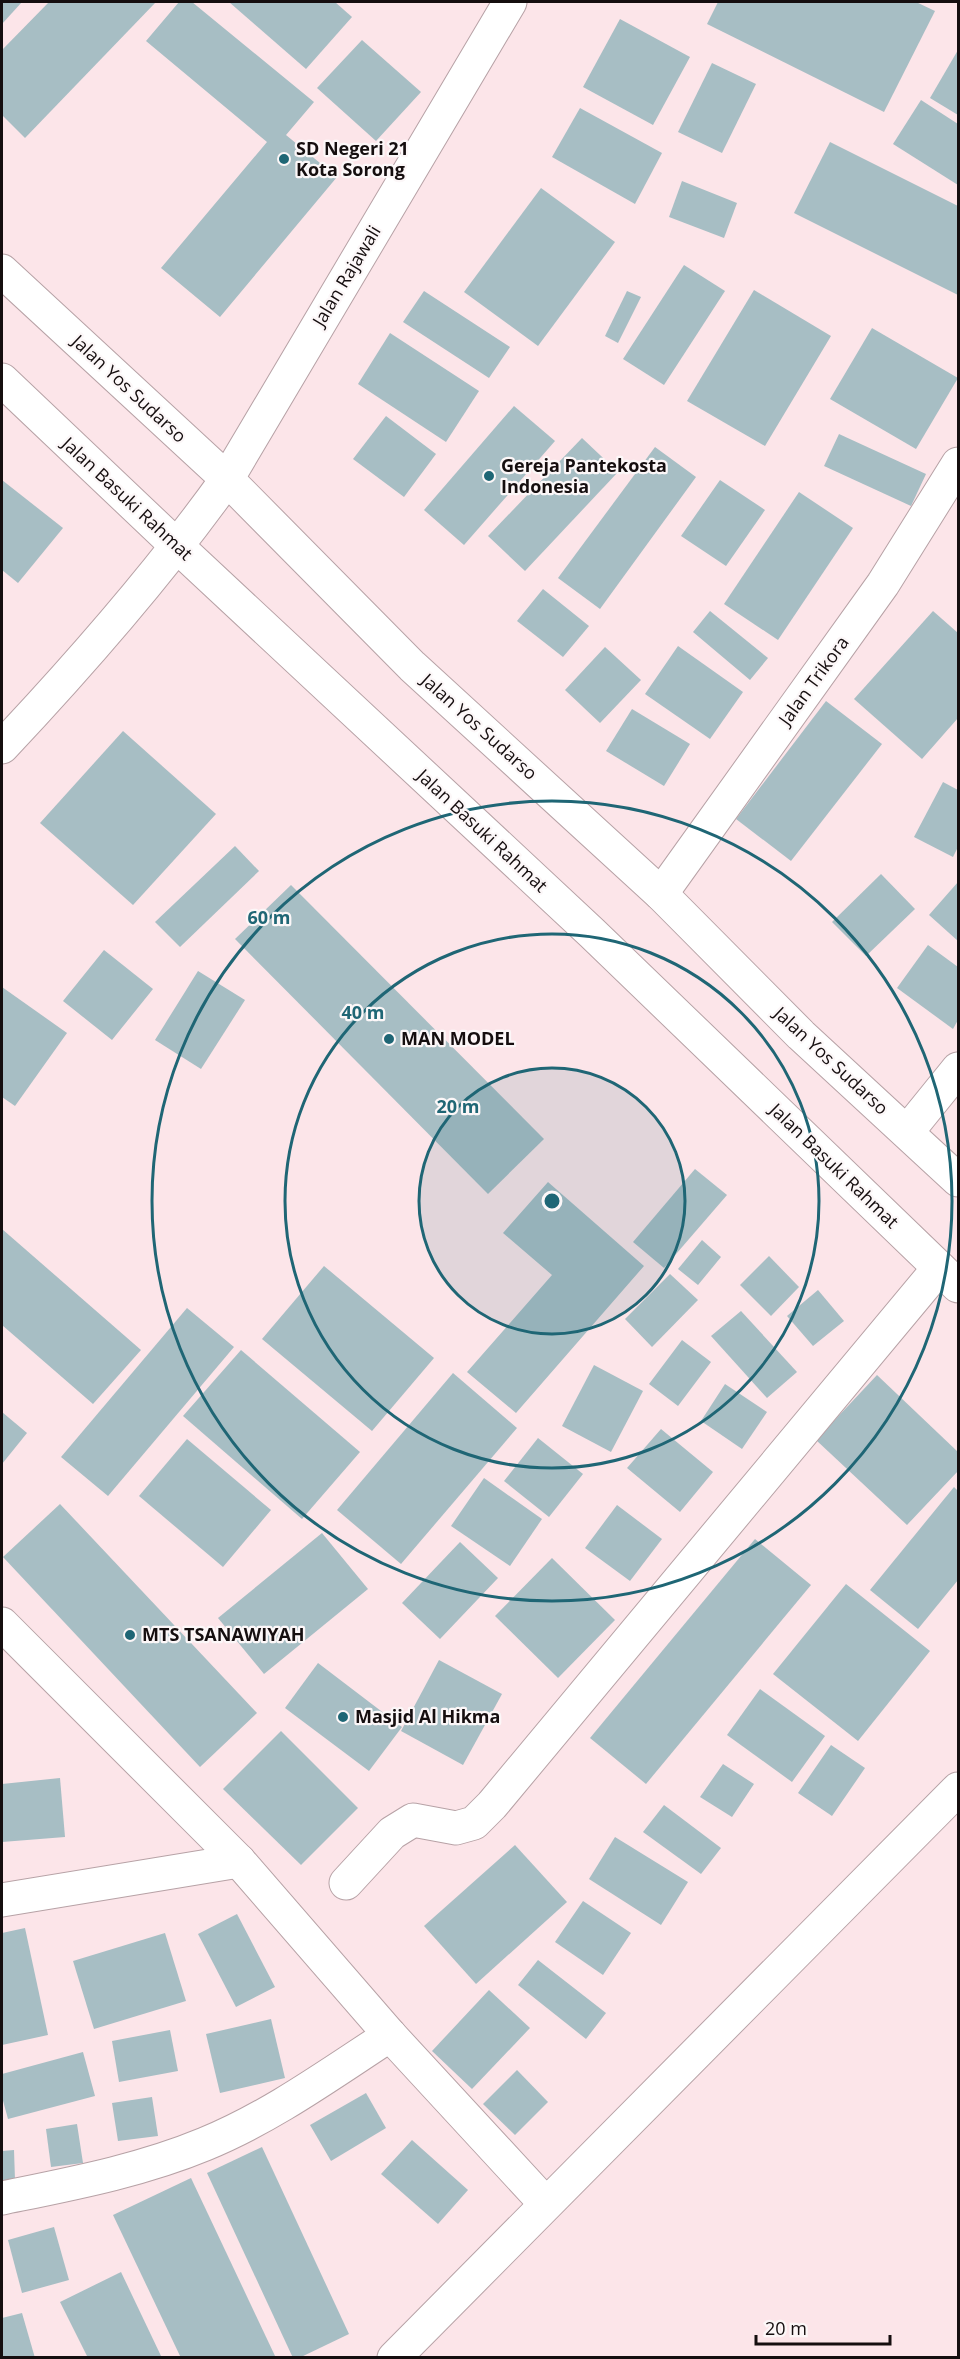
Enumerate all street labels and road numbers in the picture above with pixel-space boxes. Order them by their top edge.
street label: Jalan Rajawali [306,221,386,332]
street label: Jalan Yos Sudarso [66,328,192,447]
street label: Jalan Basuki Rahmat [56,430,198,565]
street label: Jalan Trikora [772,631,854,731]
street label: Jalan Yos Sudarso [415,667,543,785]
street label: Jalan Basuki Rahmat [411,762,553,897]
street label: Jalan Yos Sudarso [768,1000,894,1119]
street label: Jalan Basuki Rahmat [764,1096,904,1233]

